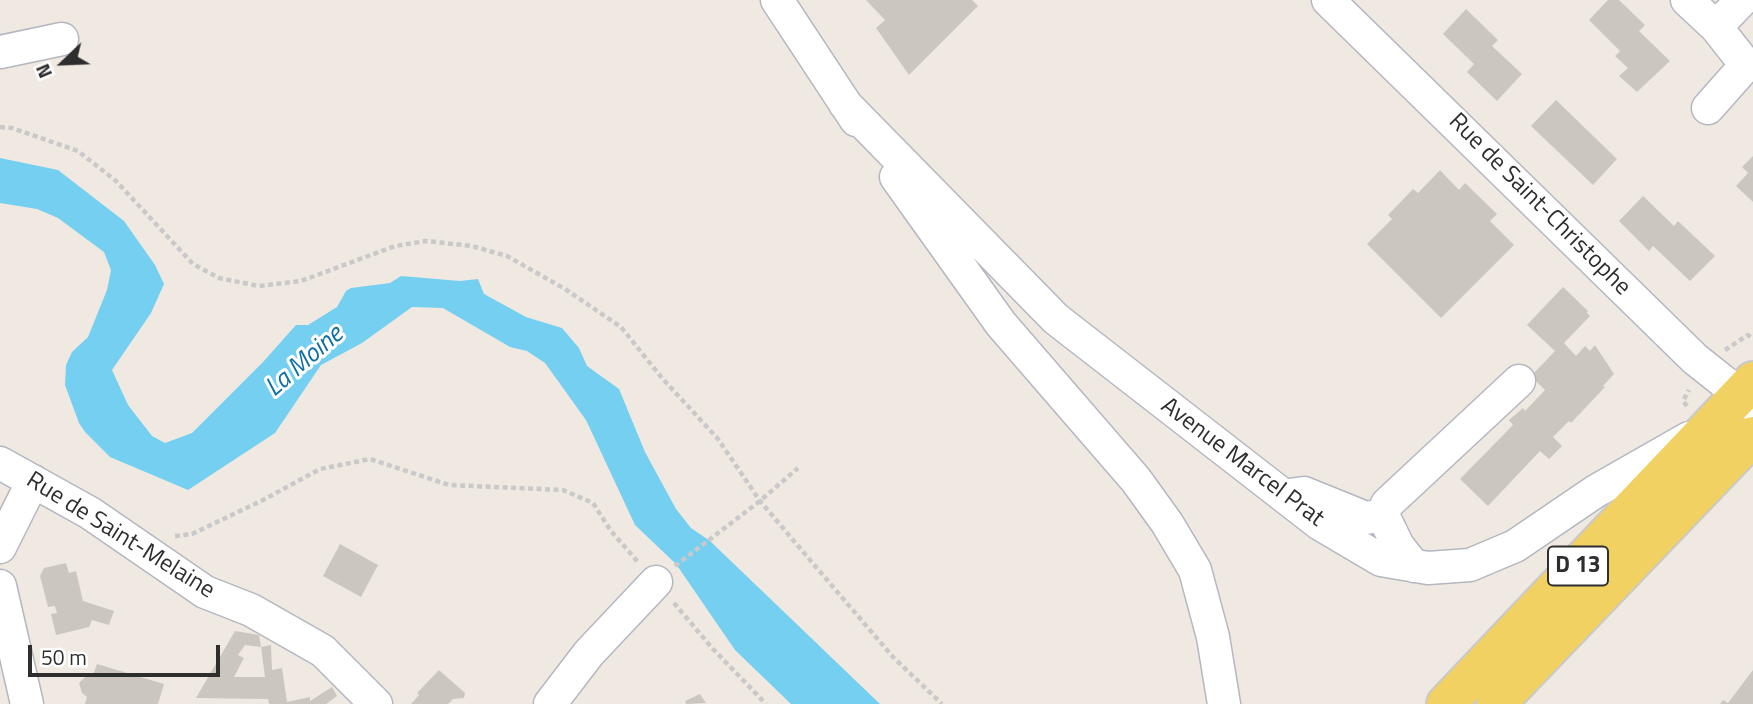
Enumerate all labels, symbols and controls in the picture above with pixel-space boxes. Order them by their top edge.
north arrow [28,28,98,98]
text: N [27,60,59,83]
street label: Rue de Saint-Christophe [1442,108,1636,302]
water label: La Moine [260,320,350,404]
street label: Avenue Marcel Prat [1155,392,1329,534]
street label: Rue de Saint-Melaine [21,466,219,606]
road number: D 13 [1548,546,1608,586]
scale bar [32,630,224,674]
text: 50 m [41,641,87,673]

